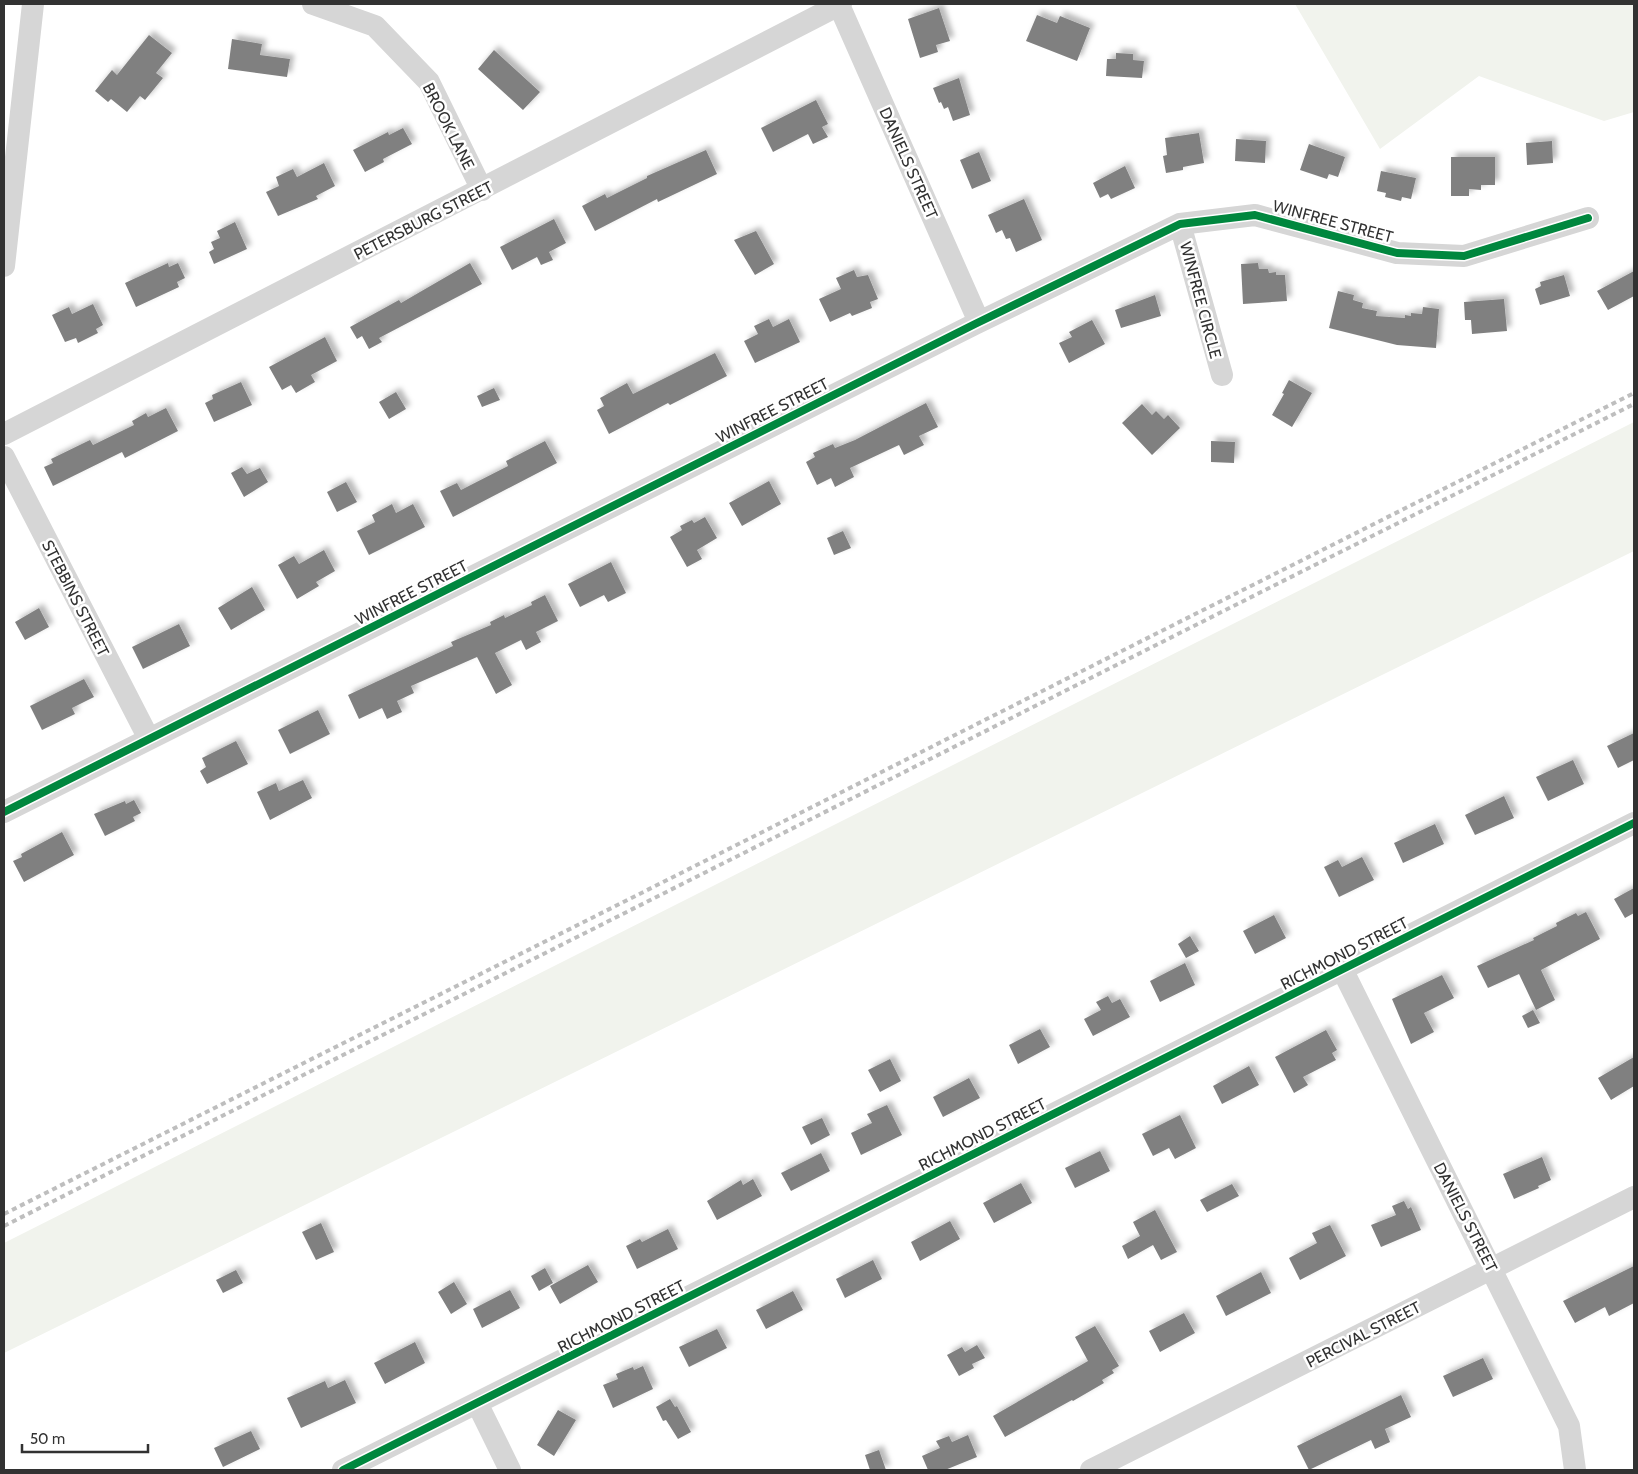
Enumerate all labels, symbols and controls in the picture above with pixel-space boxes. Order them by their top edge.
street label: BROOK LANE [419,80,479,173]
street label: DANIELS STREET [875,104,942,222]
street label: PETERSBURG STREET [351,177,496,264]
street label: WINFREE STREET [1271,196,1395,247]
street label: WINFREE CIRCLE [1176,240,1225,361]
street label: WINFREE STREET [713,374,832,447]
street label: STEBBINS STREET [38,537,113,660]
street label: WINFREE STREET [352,556,471,629]
street label: RICHMOND STREET [1277,913,1411,994]
street label: RICHMOND STREET [915,1094,1049,1175]
street label: DANIELS STREET [1430,1159,1502,1276]
street label: RICHMOND STREET [554,1276,688,1357]
street label: PERCIVAL STREET [1303,1297,1424,1371]
scale bar [22,1422,149,1454]
text: 50 m [30,1430,65,1448]

